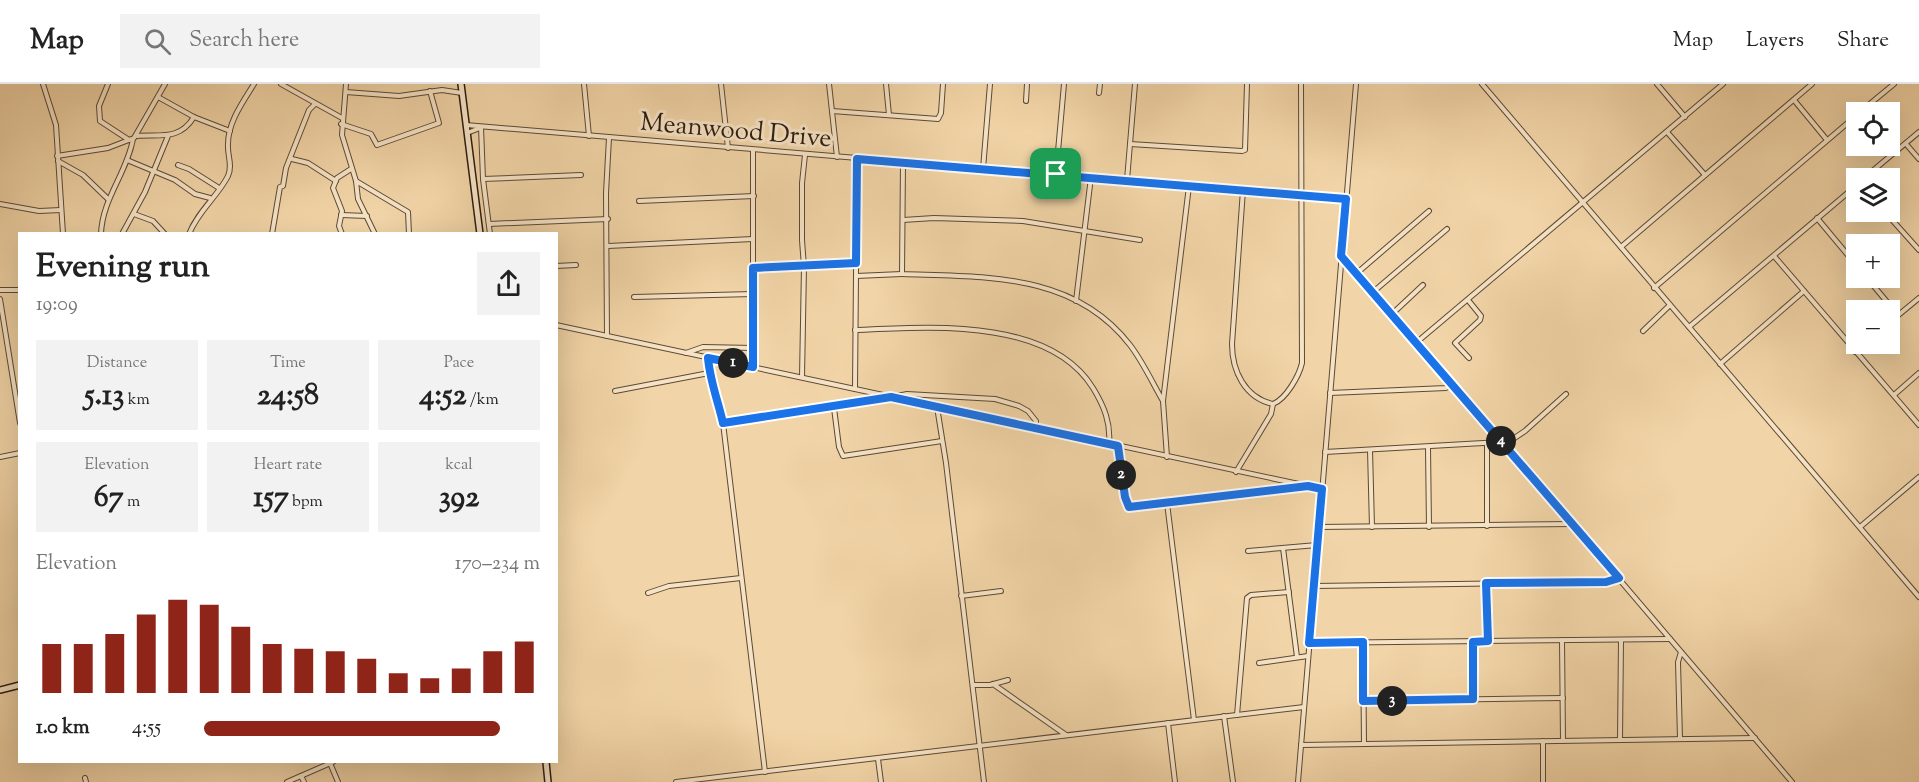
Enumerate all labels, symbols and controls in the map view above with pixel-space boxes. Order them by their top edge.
search box [120,14,540,68]
text: Map [30,21,84,61]
icon: search [141,25,174,58]
text: Search here [189,25,299,57]
text: Map [1673,26,1713,56]
text: Layers [1746,26,1804,56]
text: Share [1837,26,1889,56]
map controls [1846,102,1900,354]
button: locate [1846,102,1900,156]
street label: Meanwood Drive [638,105,833,158]
pin [1030,148,1081,199]
icon: arrive [1039,157,1072,190]
button: layers [1846,168,1900,222]
button: + [1846,234,1900,288]
text: Evening run [36,244,210,292]
button: share [477,252,540,315]
text: 19:09 [36,291,78,320]
button: − [1846,300,1900,354]
pin: 1 [718,348,748,378]
text: 1 [730,351,736,374]
text: Distance [87,352,147,375]
text: Time [270,352,306,375]
text: Pace [444,352,474,375]
text: 5.13 [84,375,124,418]
text: 24:58 [257,375,319,418]
text: 4:52 [419,375,466,418]
text: km [124,389,150,412]
text: /km [466,389,499,412]
pin: 4 [1486,426,1516,456]
text: 4 [1497,429,1505,452]
text: Elevation [85,454,149,477]
text: Heart rate [254,454,322,477]
text: kcal [445,454,473,477]
pin: 2 [1106,460,1136,490]
text: 2 [1117,463,1125,486]
text: 67 [94,477,124,520]
text: 157 [253,477,289,520]
text: 392 [439,477,479,520]
text: m [124,491,140,514]
text: bpm [289,491,323,514]
text: Elevation [36,550,117,579]
text: 170–234 m [455,550,540,579]
pin: 3 [1377,686,1407,716]
text: 3 [1389,689,1395,712]
text: 1.0 km [36,714,90,743]
text: 4:55 [132,714,161,743]

